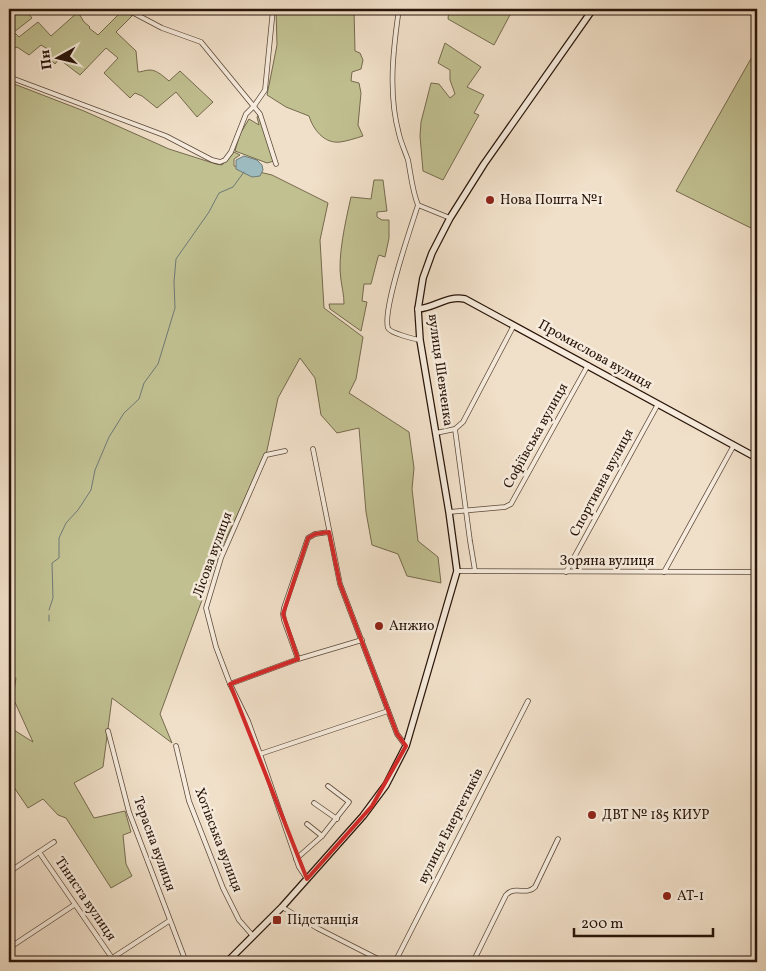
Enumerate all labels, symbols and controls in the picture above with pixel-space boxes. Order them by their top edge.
north arrow [32,32,82,82]
text: Пн [36,48,57,71]
place label: Нова Пошта №1 [500,191,603,210]
marker: Нова Пошта №1 [484,194,496,206]
street label: вулиця Шевченка [423,313,457,427]
street label: Промислова вулиця [534,316,656,394]
street label: Софіївська вулиця [499,380,573,492]
street label: Спортивна вулиця [566,426,638,540]
street label: Лісова вулиця [189,509,237,601]
street label: Зоряна вулиця [560,552,654,571]
place label: Анжио [389,617,435,636]
marker: Анжио [373,620,385,632]
street label: вулиця Енергетиків [414,765,488,887]
street label: Хотівська вулиця [189,785,247,895]
street label: Терасна вулиця [128,794,180,894]
place label: ДВТ № 185 КИУР [602,806,709,825]
marker: ДВТ № 185 КИУР [586,809,598,821]
street label: Тіниста вулиця [50,853,120,945]
place label: АТ-1 [677,887,704,906]
marker: АТ-1 [661,890,673,902]
scale bar [574,906,712,938]
place label: Підстанція [287,911,359,930]
marker: Підстанція [271,914,283,926]
text: 200 m [581,914,624,935]

